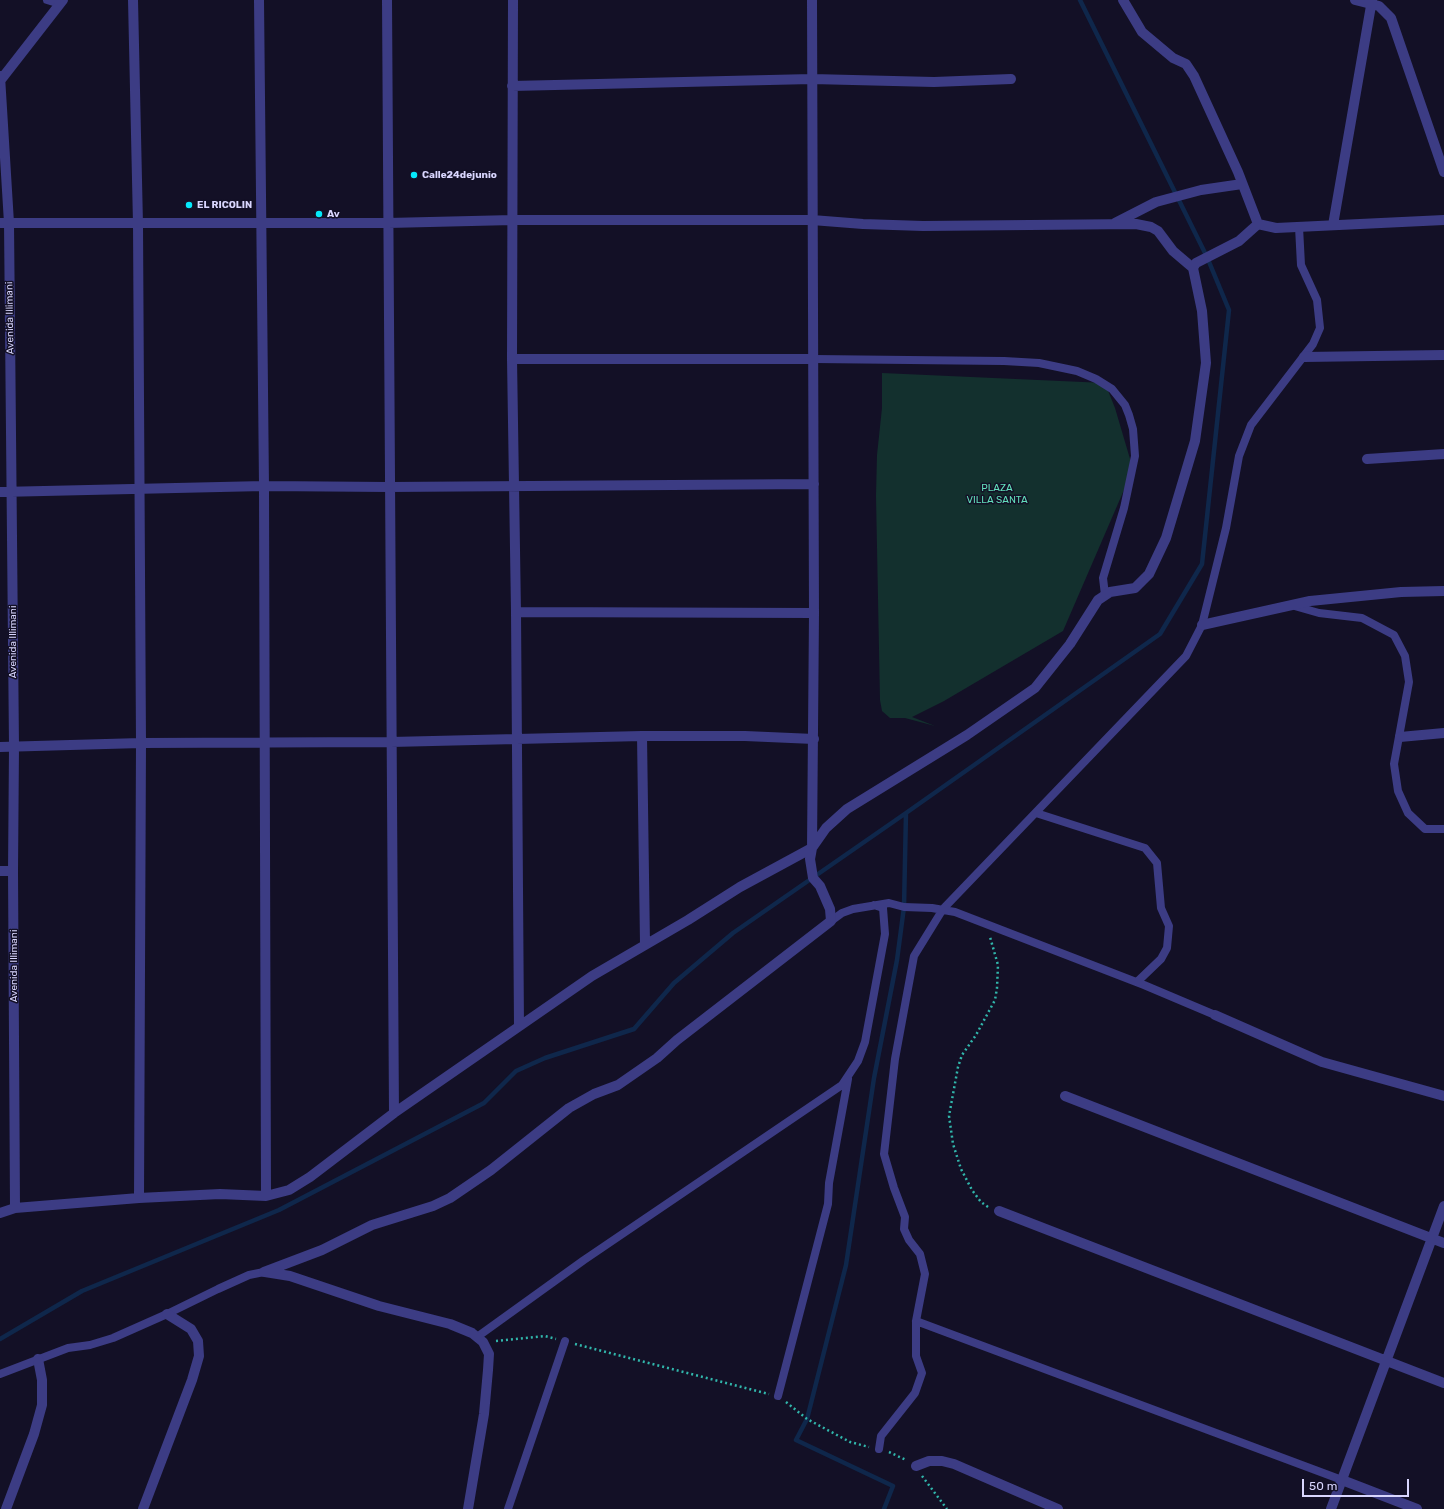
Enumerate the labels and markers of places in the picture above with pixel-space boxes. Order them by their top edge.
place label: Calle24dejunio [422,169,497,181]
marker: Calle24dejunio [409,170,419,180]
place label: EL RICOLIN [197,199,252,211]
marker: EL RICOLIN [184,200,194,210]
place label: Av [327,208,340,220]
marker: Av [314,209,324,219]

